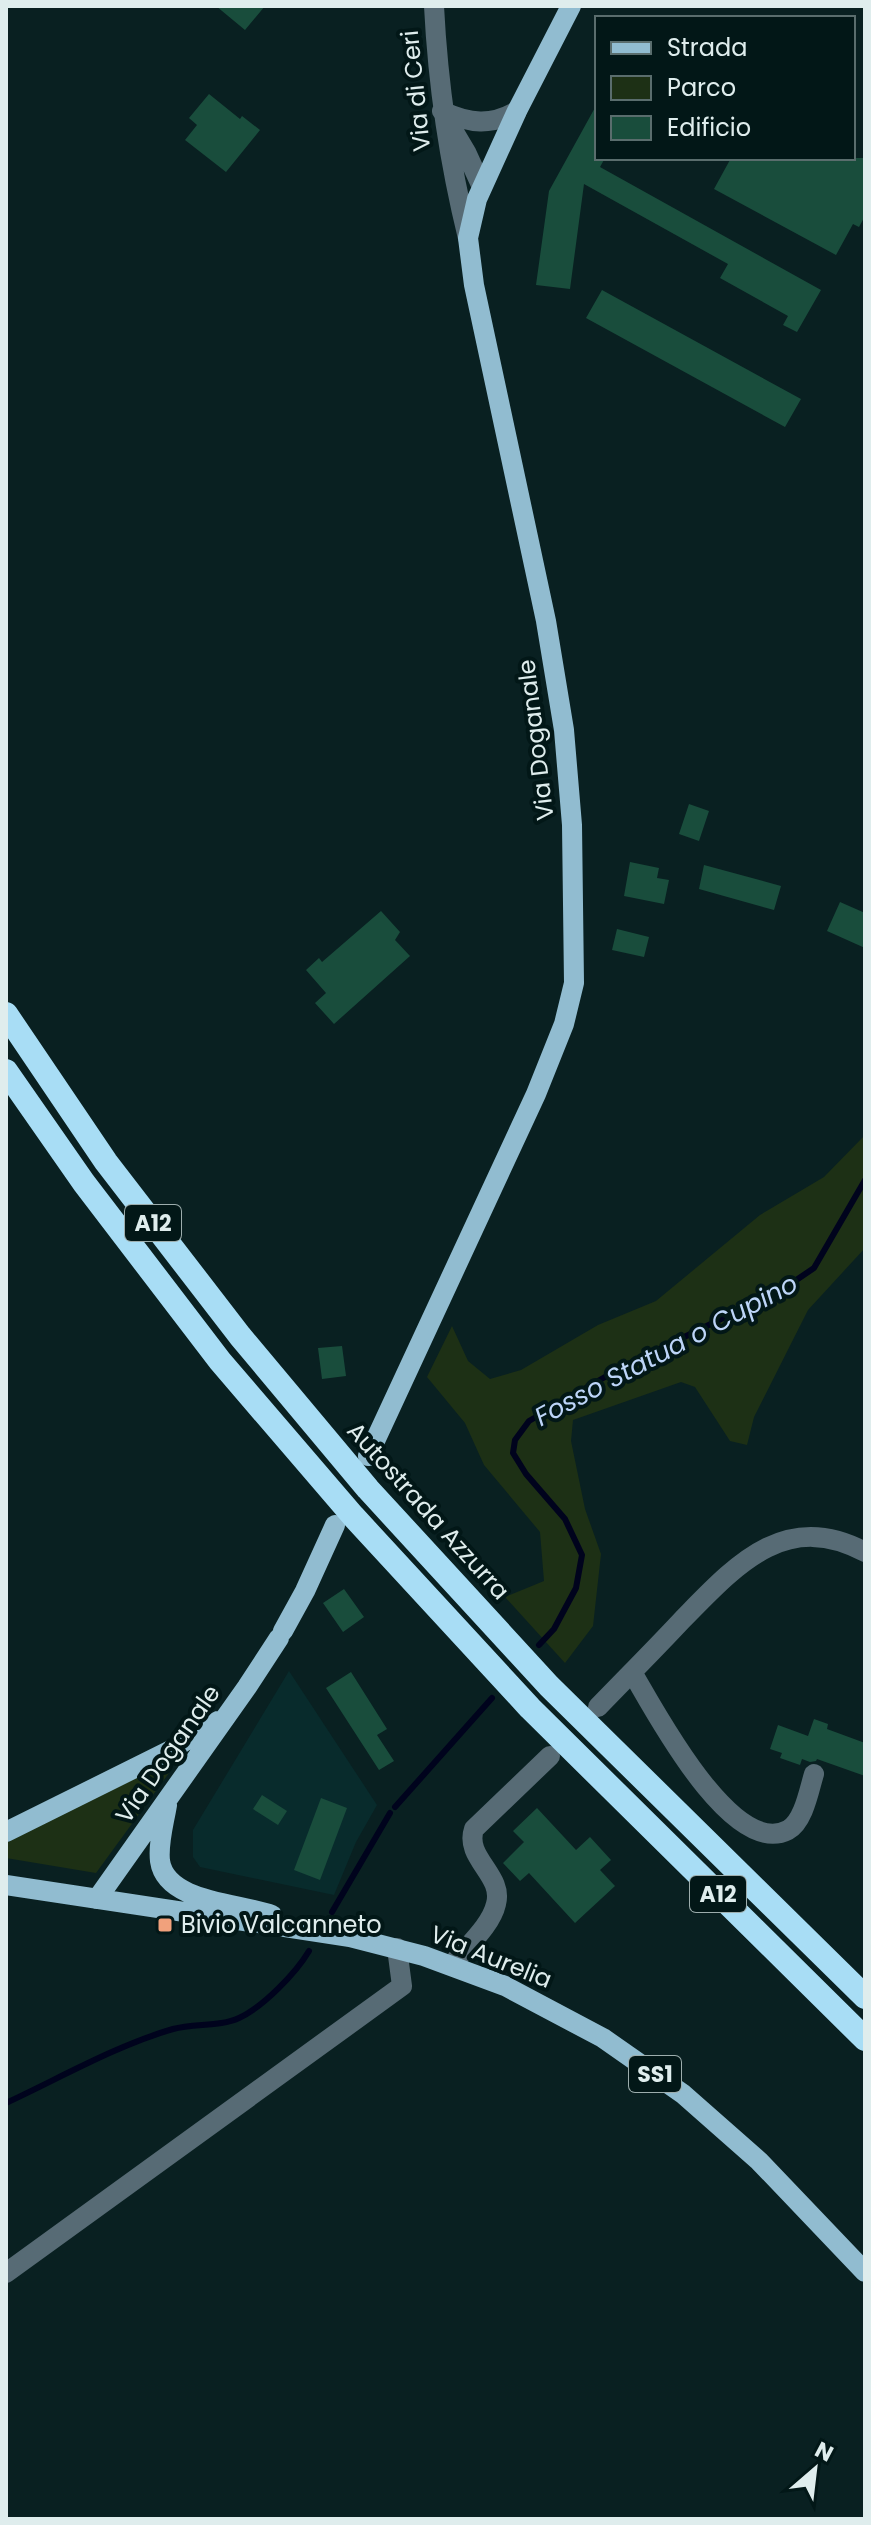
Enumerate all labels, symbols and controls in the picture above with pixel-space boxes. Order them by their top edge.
legend [595,16,855,160]
street label: Via di Ceri [393,29,438,153]
text: Strada [667,31,747,64]
text: Parco [667,71,736,104]
text: Edificio [667,111,751,144]
street label: Via Doganale [509,658,562,822]
road number: A12 [125,1205,181,1241]
water label: Fosso Statua o Cupino [528,1265,804,1435]
street label: Autostrada Azzurra [340,1415,517,1607]
street label: Via Doganale [108,1678,228,1829]
road number: A12 [690,1876,746,1912]
place label: Bivio Valcanneto [181,1908,382,1941]
marker: Bivio Valcanneto [156,1916,174,1934]
street label: Via Aurelia [426,1917,557,1996]
road number: SS1 [629,2056,681,2092]
north arrow [775,2429,855,2509]
text: N [810,2434,839,2469]

